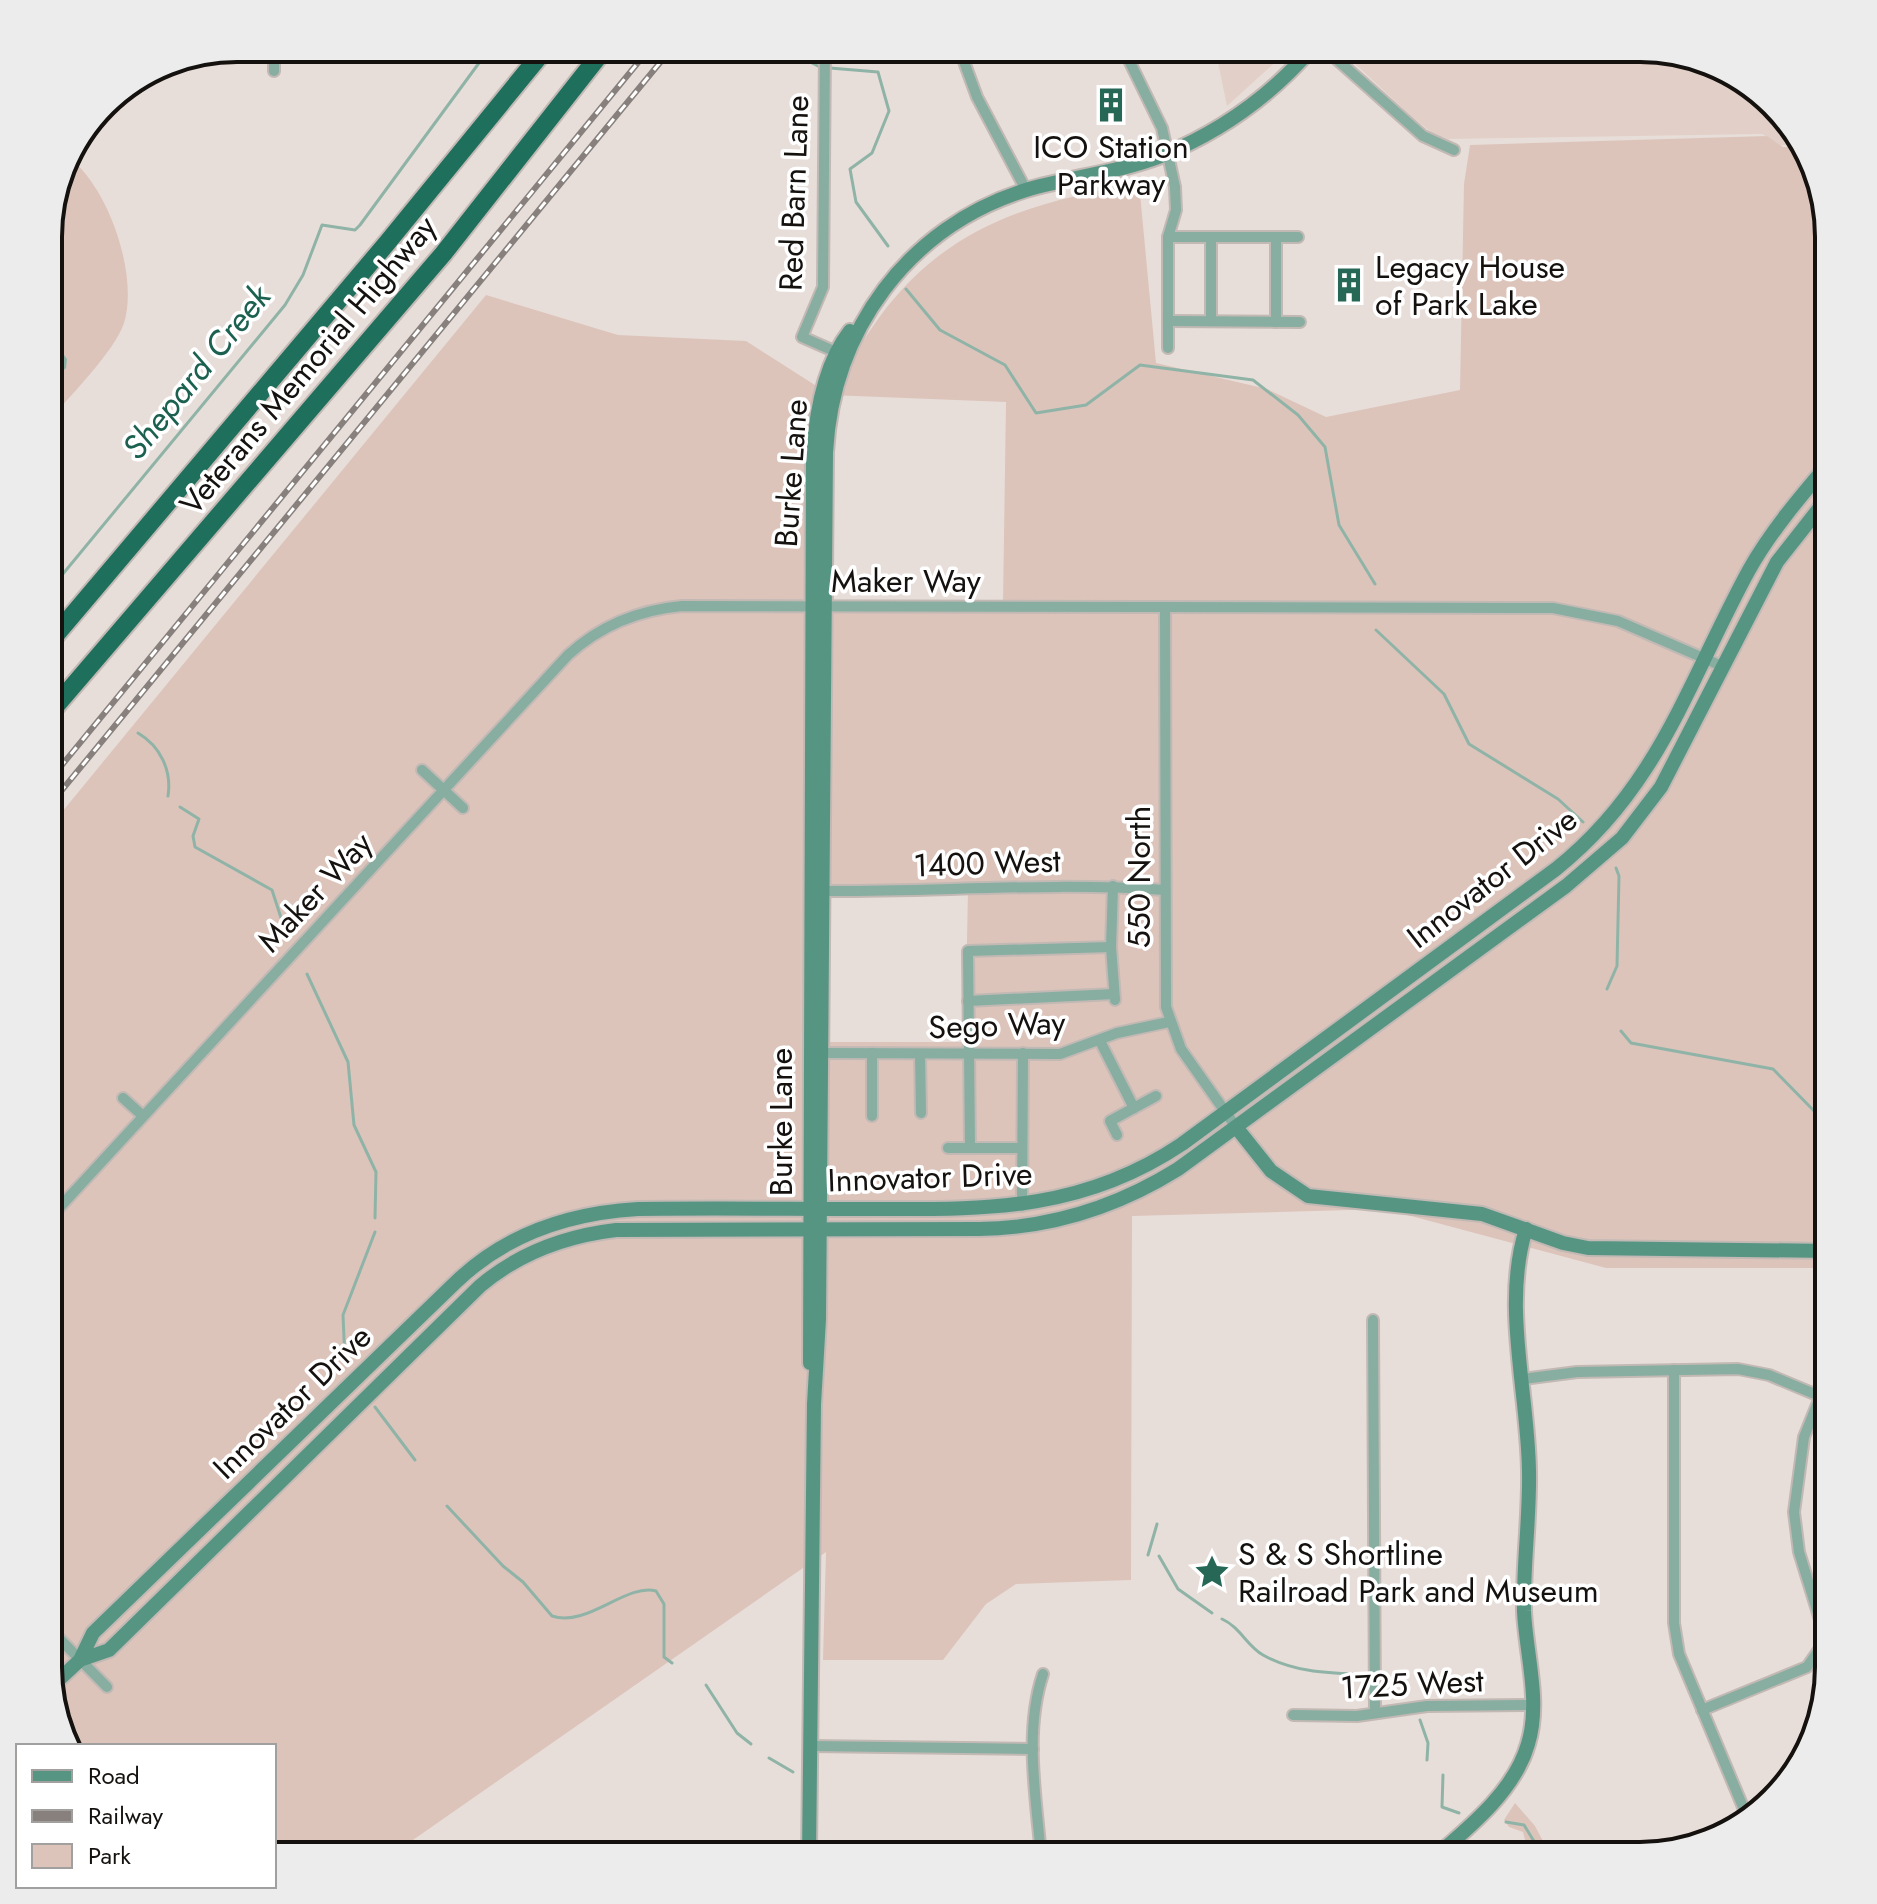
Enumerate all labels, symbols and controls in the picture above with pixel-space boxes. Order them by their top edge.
building icon: ICO Station Parkway [1092,86,1130,124]
street label: Red Barn Lane [768,94,820,292]
place label: ICO Station Parkway [1033,124,1189,207]
street label: Veterans Memorial Highway [169,205,448,525]
place label: Legacy House of Park Lake [1375,244,1565,327]
building icon: Legacy House of Park Lake [1330,266,1368,304]
water label: Shepard Creek [111,273,283,470]
street label: Burke Lane [763,397,819,549]
street label: Maker Way [831,558,982,604]
street label: Innovator Drive [1397,797,1587,959]
street label: 550 North [1116,806,1162,948]
street label: Maker Way [247,821,384,962]
street label: 1400 West [913,837,1062,889]
street label: Sego Way [928,1000,1067,1050]
street label: Burke Lane [758,1048,804,1196]
street label: Innovator Drive [827,1150,1033,1204]
street label: Innovator Drive [202,1314,382,1490]
place label: S & S Shortline Railroad Park and Museum [1238,1531,1599,1614]
place icon: S & S Shortline Railroad Park and Museum [1193,1553,1231,1591]
street label: 1725 West [1339,1657,1485,1711]
legend [16,1744,276,1888]
text: Road [88,1758,140,1793]
text: Railway [88,1798,163,1833]
text: Park [88,1838,131,1873]

